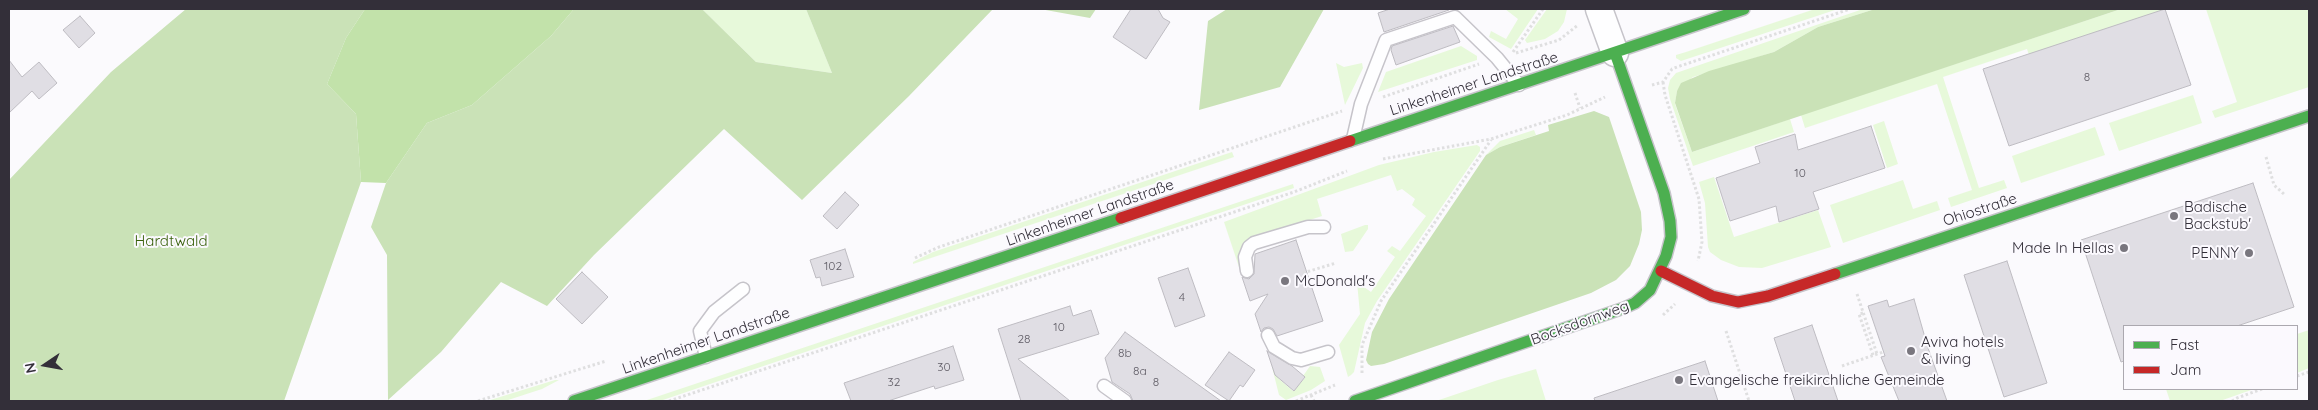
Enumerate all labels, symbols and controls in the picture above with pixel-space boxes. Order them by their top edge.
street label: Linkenheimer Landstraße [1387,48,1561,120]
house number: 8 [2084,70,2090,84]
house number: 10 [1794,166,1806,180]
street label: Linkenheimer Landstraße [1004,176,1176,250]
street label: Ohiostraße [1941,190,2019,230]
place label: Badische Backstub' [2184,198,2251,233]
marker: Badische Backstub' [2168,210,2180,222]
park label: Hardtwald [135,232,207,250]
place label: Made In Hellas [2012,239,2114,257]
marker: Made In Hellas [2118,242,2130,254]
place label: PENNY [2191,244,2239,262]
marker: PENNY [2243,247,2255,259]
house number: 102 [824,259,842,273]
place label: McDonald's [1295,272,1375,290]
marker: McDonald's [1279,275,1291,287]
house number: 4 [1179,290,1185,304]
street label: Bocksdornweg [1528,297,1632,349]
street label: Linkenheimer Landstraße [620,304,792,378]
house number: 10 [1053,320,1065,334]
legend [2123,325,2298,390]
house number: 28 [1017,332,1031,346]
place label: Aviva hotels & living [1921,333,2004,368]
text: Fast [2170,335,2199,354]
north arrow [20,340,70,390]
marker: Aviva hotels & living [1905,345,1917,357]
house number: 8b [1118,346,1132,360]
house number: 30 [937,360,951,374]
text: Jam [2170,360,2201,379]
text: N [20,361,40,375]
house number: 8a [1133,364,1147,378]
place label: Evangelische freikirchliche Gemeinde [1689,371,1945,389]
marker: Evangelische freikirchliche Gemeinde [1673,374,1685,386]
house number: 32 [888,375,900,389]
house number: 8 [1153,375,1159,389]

